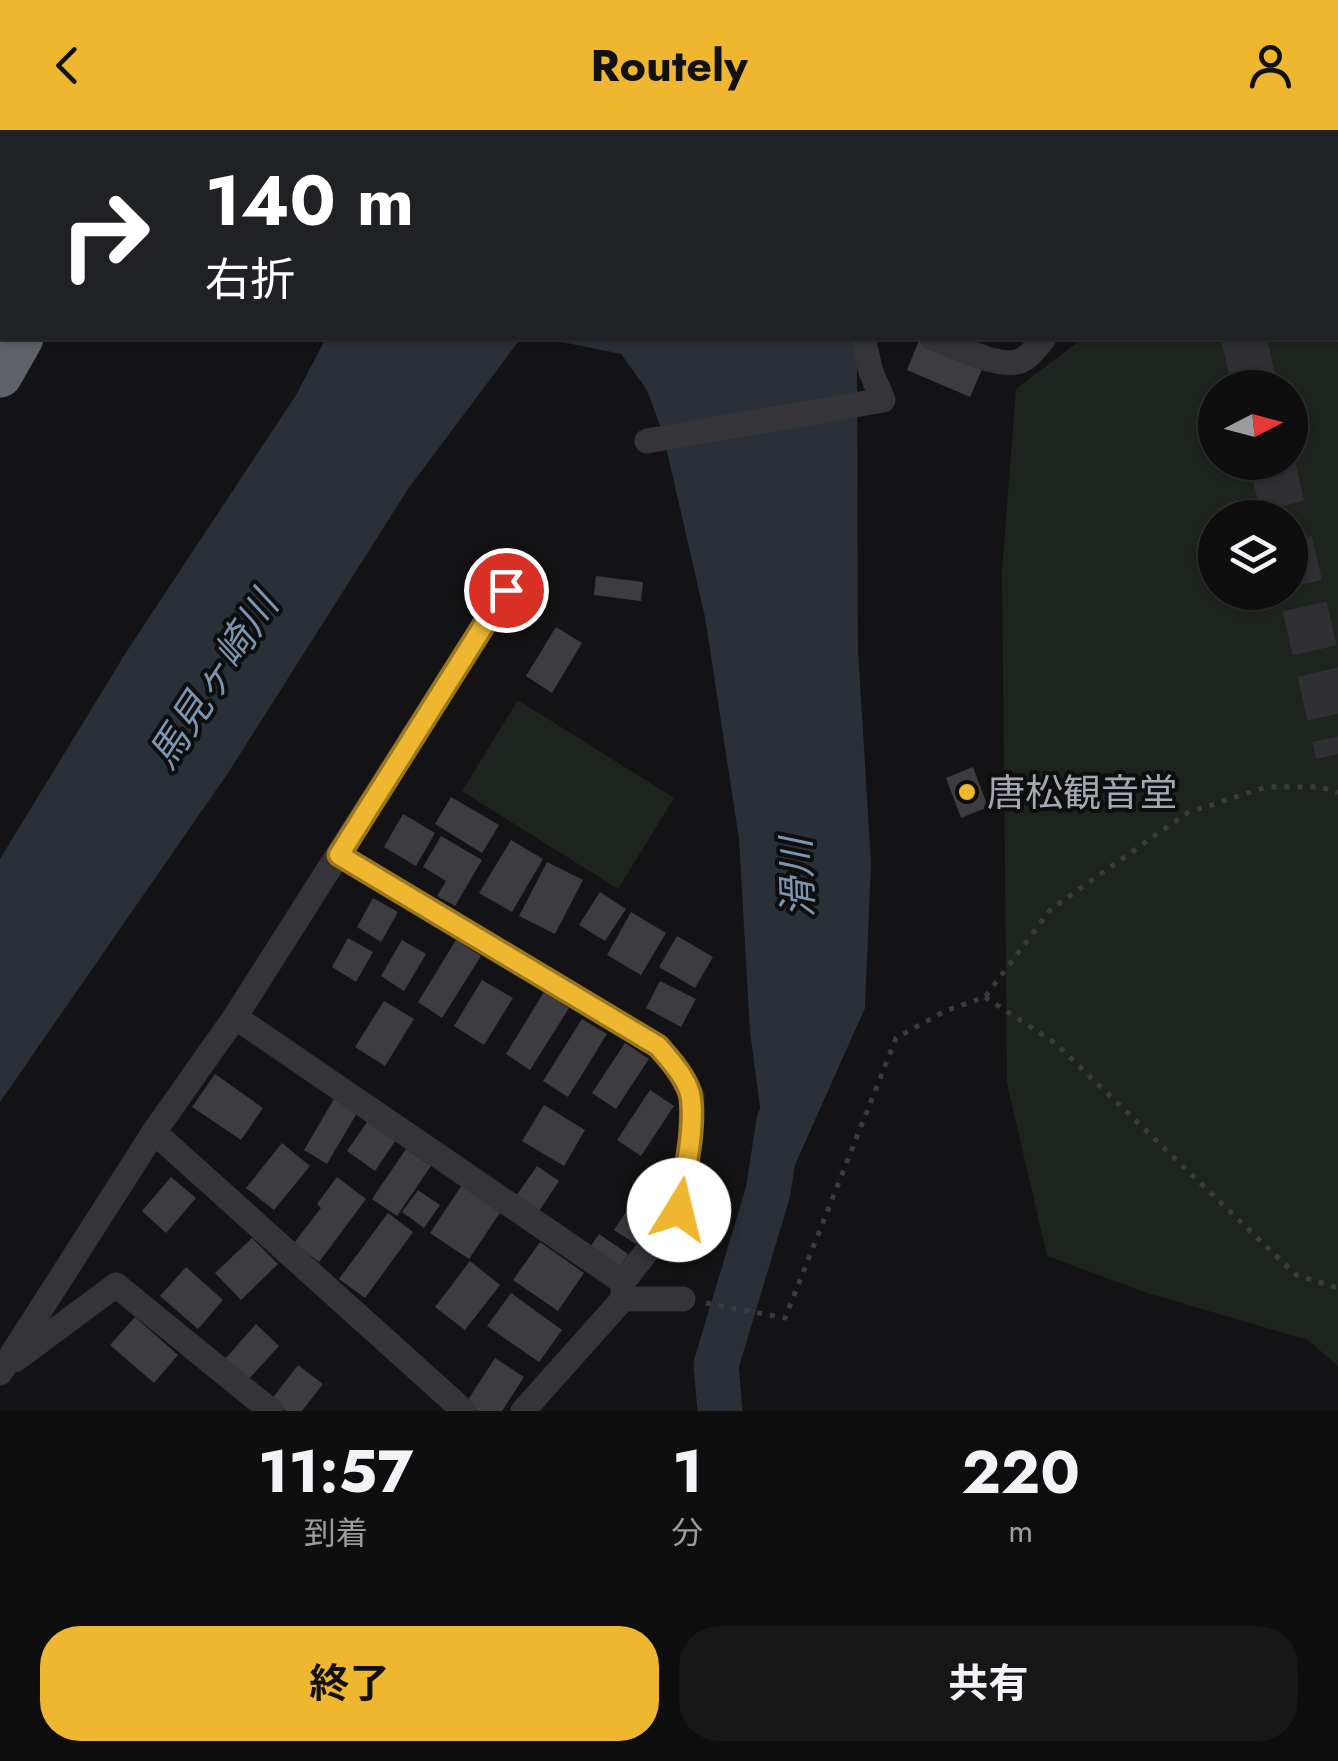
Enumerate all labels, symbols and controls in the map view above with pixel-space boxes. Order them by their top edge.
text: Routely [590,33,748,98]
icon: back [40,38,95,93]
icon: person [1243,38,1298,93]
text: 140 m [205,150,414,251]
icon: right [40,170,170,300]
text: 右折 [205,247,295,312]
north arrow [1198,370,1308,480]
map controls [1198,370,1308,610]
button: layers [1198,500,1308,610]
pin [464,548,549,633]
icon: arrive [479,563,534,618]
water label: 馬見ヶ崎川 [134,577,294,780]
place label: 唐松観音堂 [987,765,1177,820]
marker: 唐松観音堂 [956,781,978,803]
water label: 滑川 [766,833,827,919]
position arrow [627,1158,731,1262]
text: 11:57 [258,1428,413,1515]
text: 1 [672,1428,703,1515]
text: 220 [961,1429,1080,1516]
text: m [1008,1508,1033,1554]
text: 到着 [304,1510,368,1556]
text: 分 [671,1510,703,1556]
button: 終了 [40,1626,659,1741]
button: 共有 [679,1626,1298,1741]

